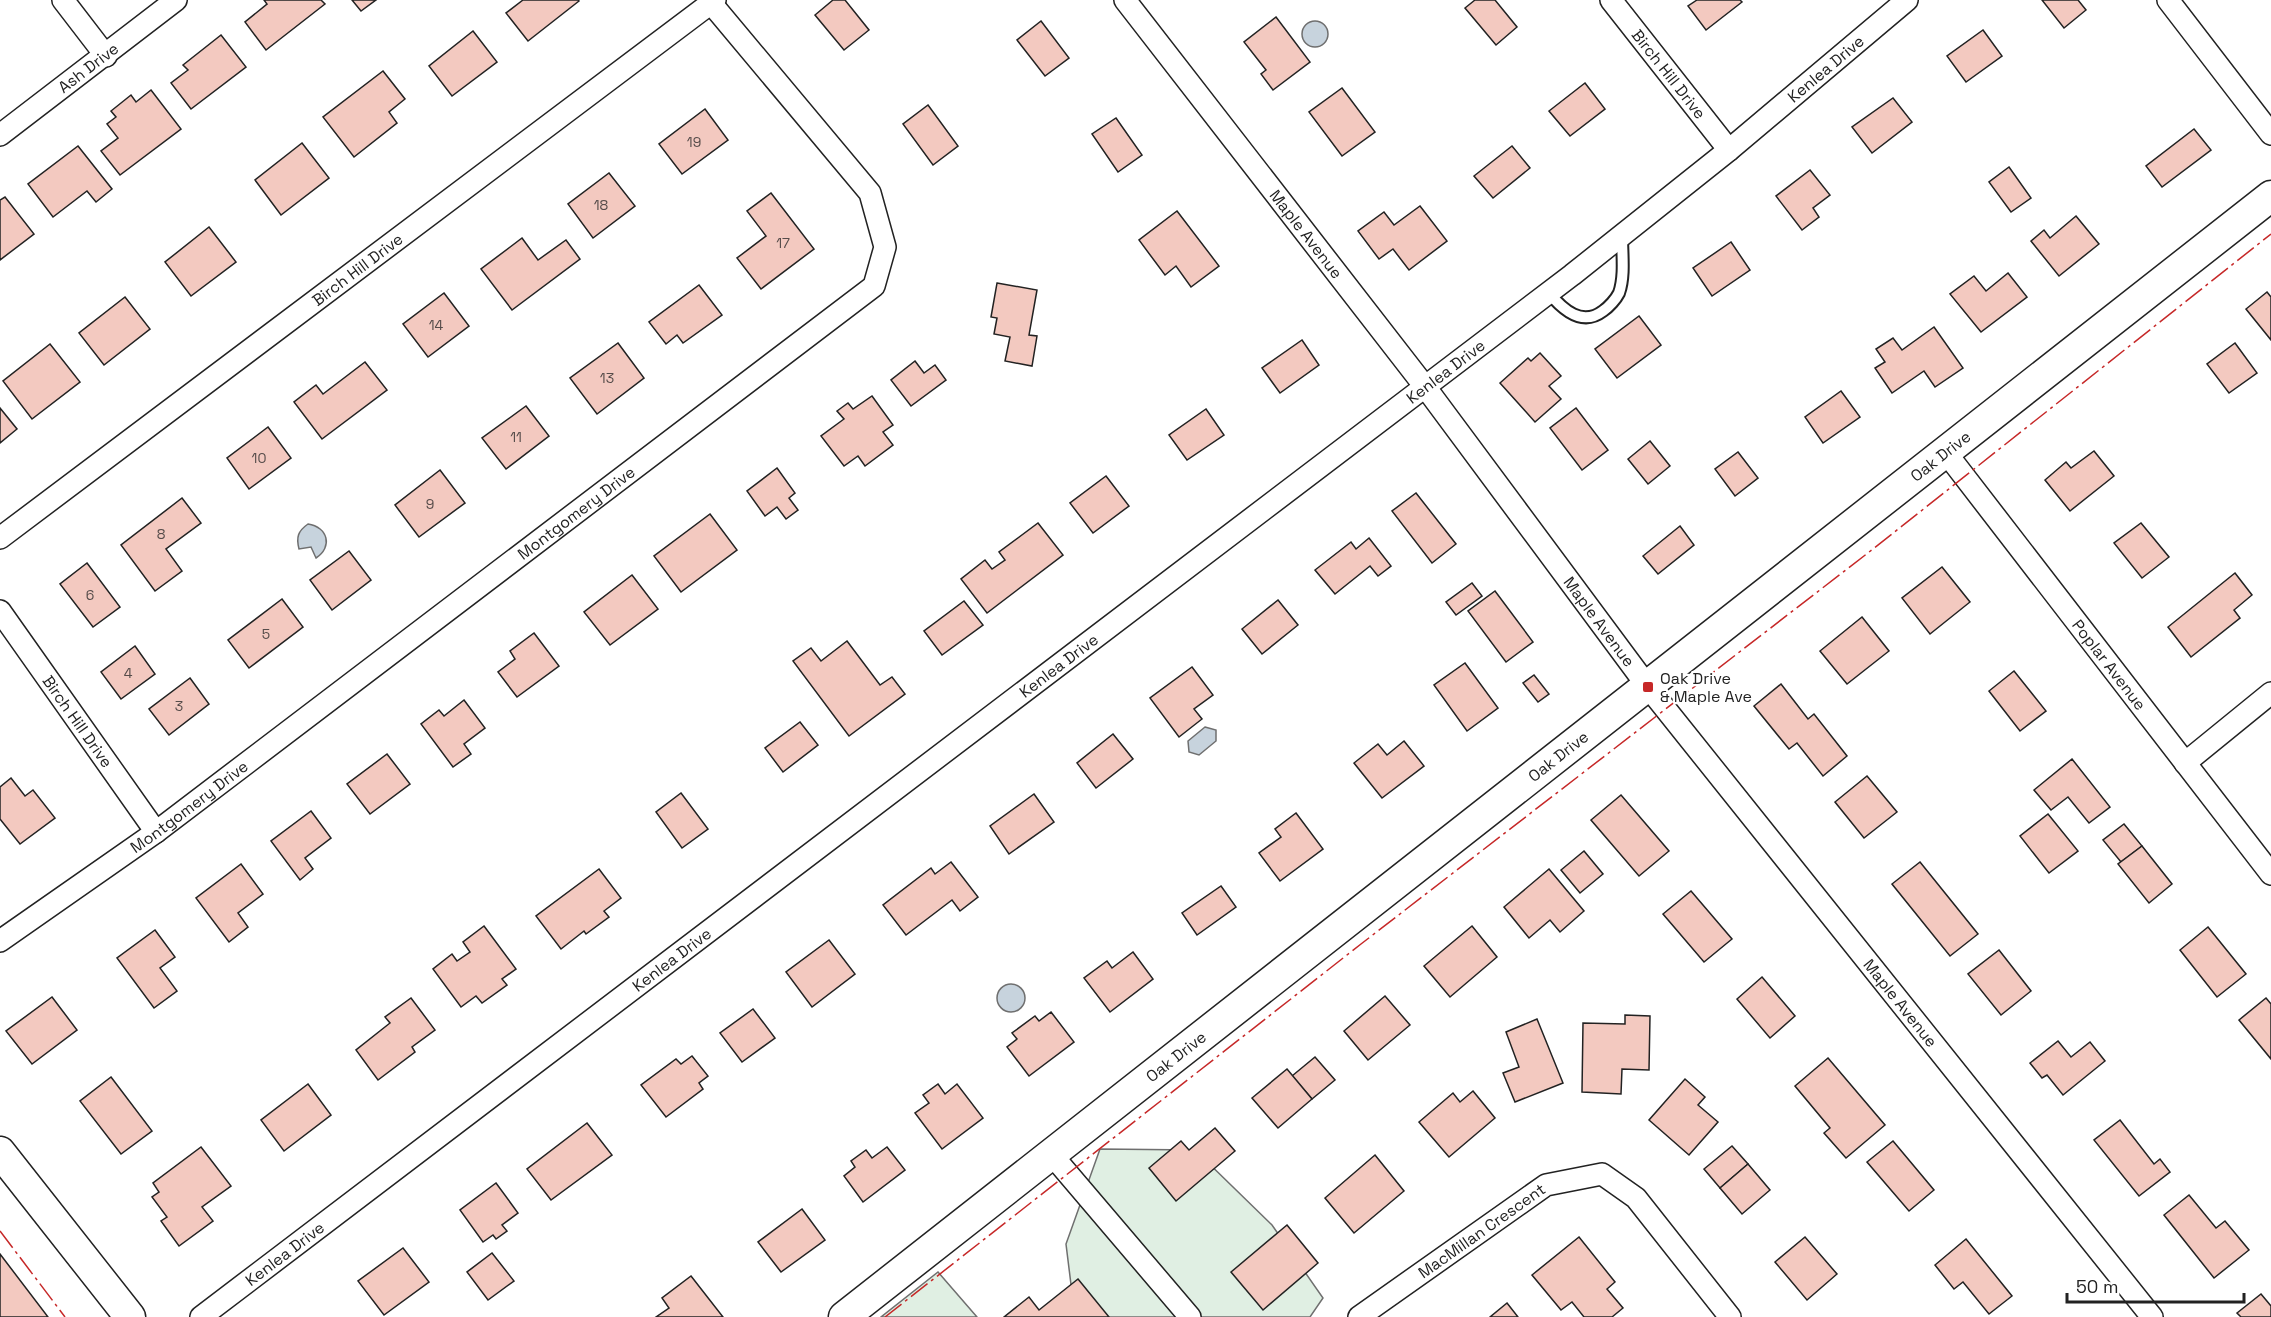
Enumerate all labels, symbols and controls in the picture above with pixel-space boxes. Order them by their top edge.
street label: Birch Hill Drive [1627,25,1711,123]
street label: Kenlea Drive [1783,31,1869,107]
street label: Ash Drive [54,38,123,98]
house number: 19 [687,133,701,151]
street label: Maple Avenue [1265,185,1347,283]
house number: 18 [594,196,609,214]
street label: Birch Hill Drive [308,229,407,311]
house number: 17 [776,234,790,252]
house number: 14 [429,316,444,334]
street label: Kenlea Drive [1402,335,1489,408]
house number: 13 [600,369,614,387]
street label: Oak Drive [1906,426,1975,486]
house number: 11 [510,428,522,446]
house number: 10 [252,449,266,467]
street label: Montgomery Drive [513,462,639,564]
house number: 9 [426,495,434,513]
house number: 8 [157,525,166,543]
street label: Maple Avenue [1559,573,1639,671]
house number: 6 [86,586,94,604]
street label: Poplar Avenue [2067,615,2151,715]
house number: 5 [262,625,270,643]
street label: Kenlea Drive [1015,629,1102,702]
house number: 4 [124,664,133,682]
place label: Oak Drive & Maple Ave [1660,668,1752,707]
street label: Birch Hill Drive [38,671,117,772]
marker: Oak Drive & Maple Ave [1641,680,1655,694]
house number: 3 [175,697,183,715]
street label: Oak Drive [1524,726,1593,787]
street label: Montgomery Drive [126,756,252,858]
street label: Kenlea Drive [628,923,716,997]
street label: Maple Avenue [1859,955,1942,1052]
street label: Oak Drive [1142,1027,1211,1087]
street label: MacMillan Crescent [1414,1179,1550,1283]
street label: Kenlea Drive [241,1217,329,1291]
scale bar [2067,1266,2244,1304]
text: 50 m [2076,1275,2118,1298]

